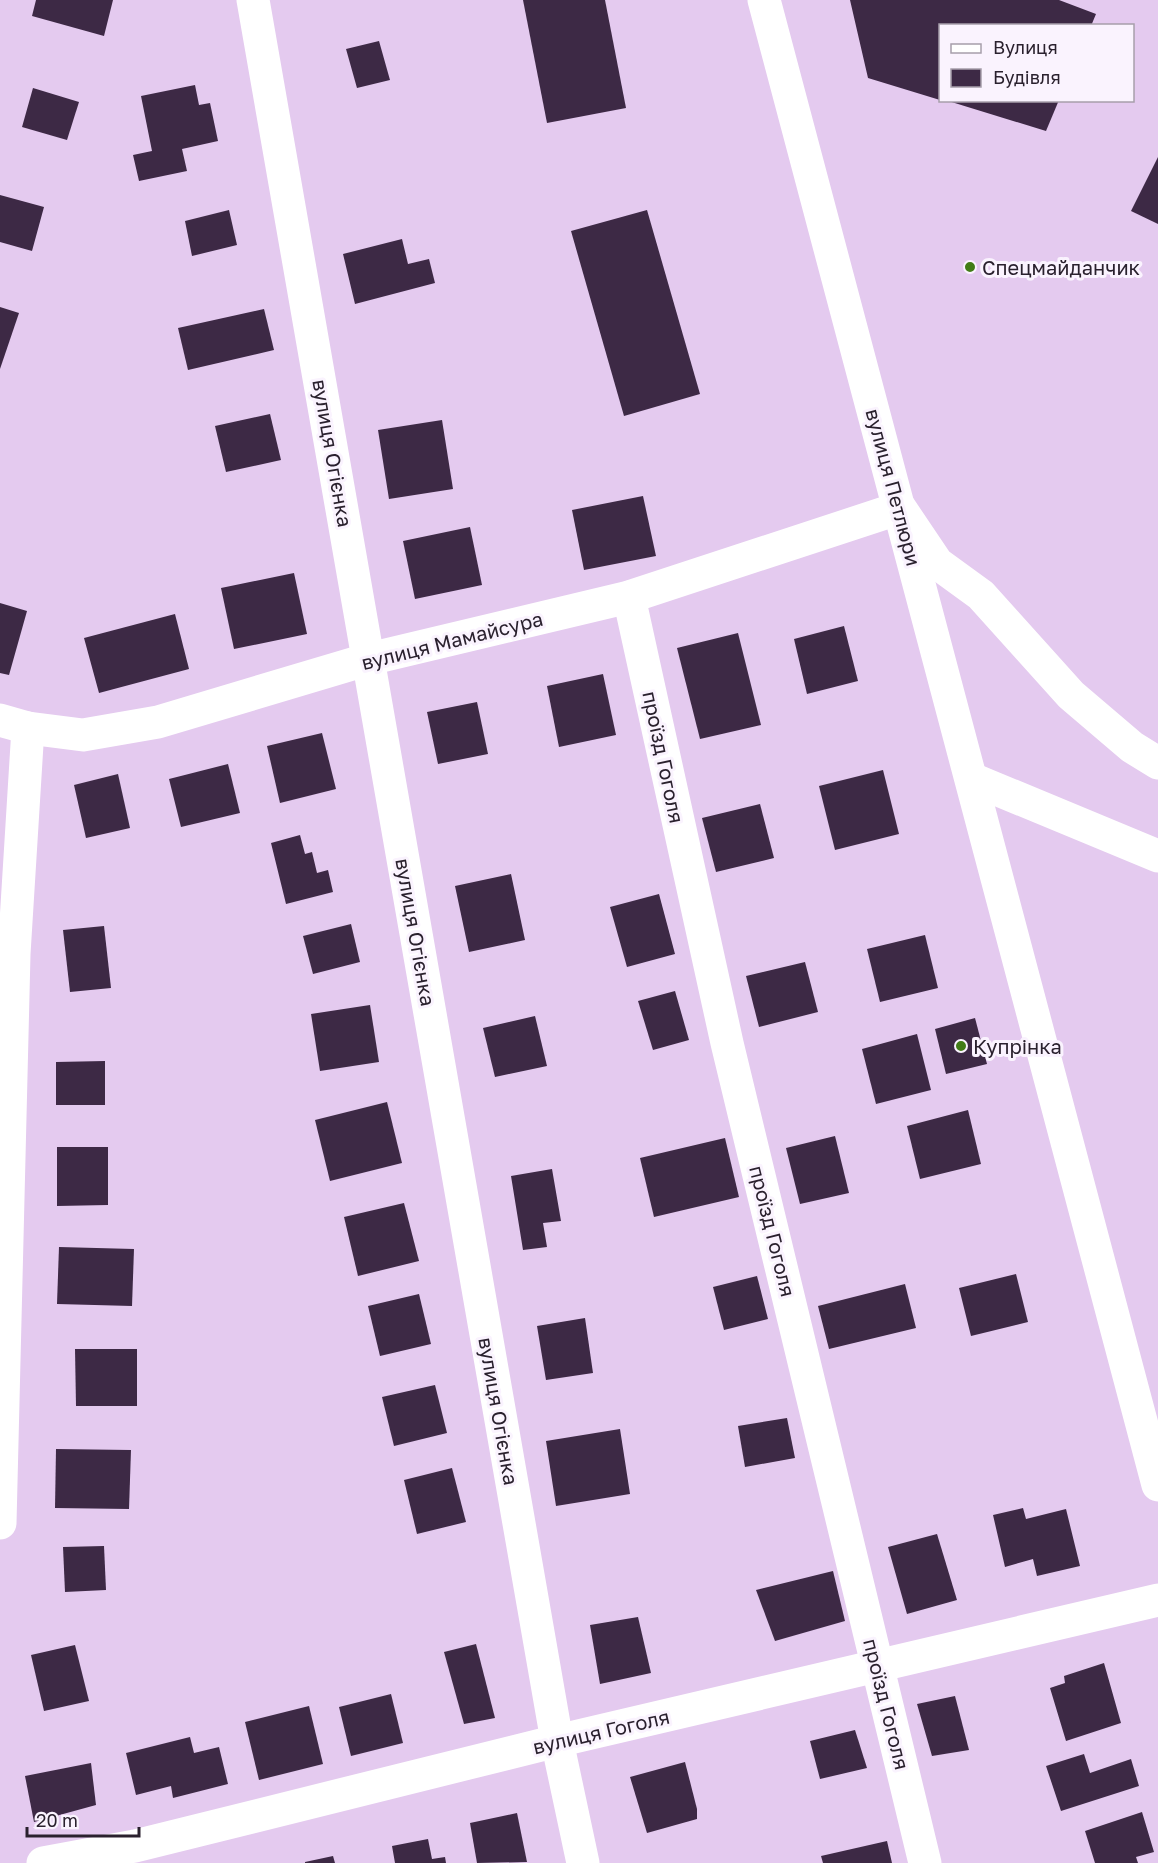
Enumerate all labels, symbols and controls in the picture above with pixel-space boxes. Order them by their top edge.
legend [939,24,1134,102]
text: Вулиця [993,36,1058,58]
text: Будівля [993,66,1061,88]
place label: Спецмайданчик [982,255,1140,279]
marker: Спецмайданчик [963,260,977,274]
street label: вулиця Огієнка [308,377,358,529]
street label: вулиця Петлюри [861,406,927,568]
street label: вулиця Мамайсура [359,606,545,674]
street label: проїзд Гоголя [638,689,690,825]
street label: вулиця Огієнка [391,856,441,1008]
place label: Купрінка [973,1034,1062,1058]
marker: Купрінка [954,1039,968,1053]
street label: проїзд Гоголя [745,1163,801,1299]
street label: вулиця Огієнка [474,1335,524,1487]
street label: проїзд Гоголя [859,1636,915,1772]
street label: вулиця Гоголя [530,1704,672,1758]
scale bar [27,1800,140,1838]
text: 20 m [36,1809,78,1831]

